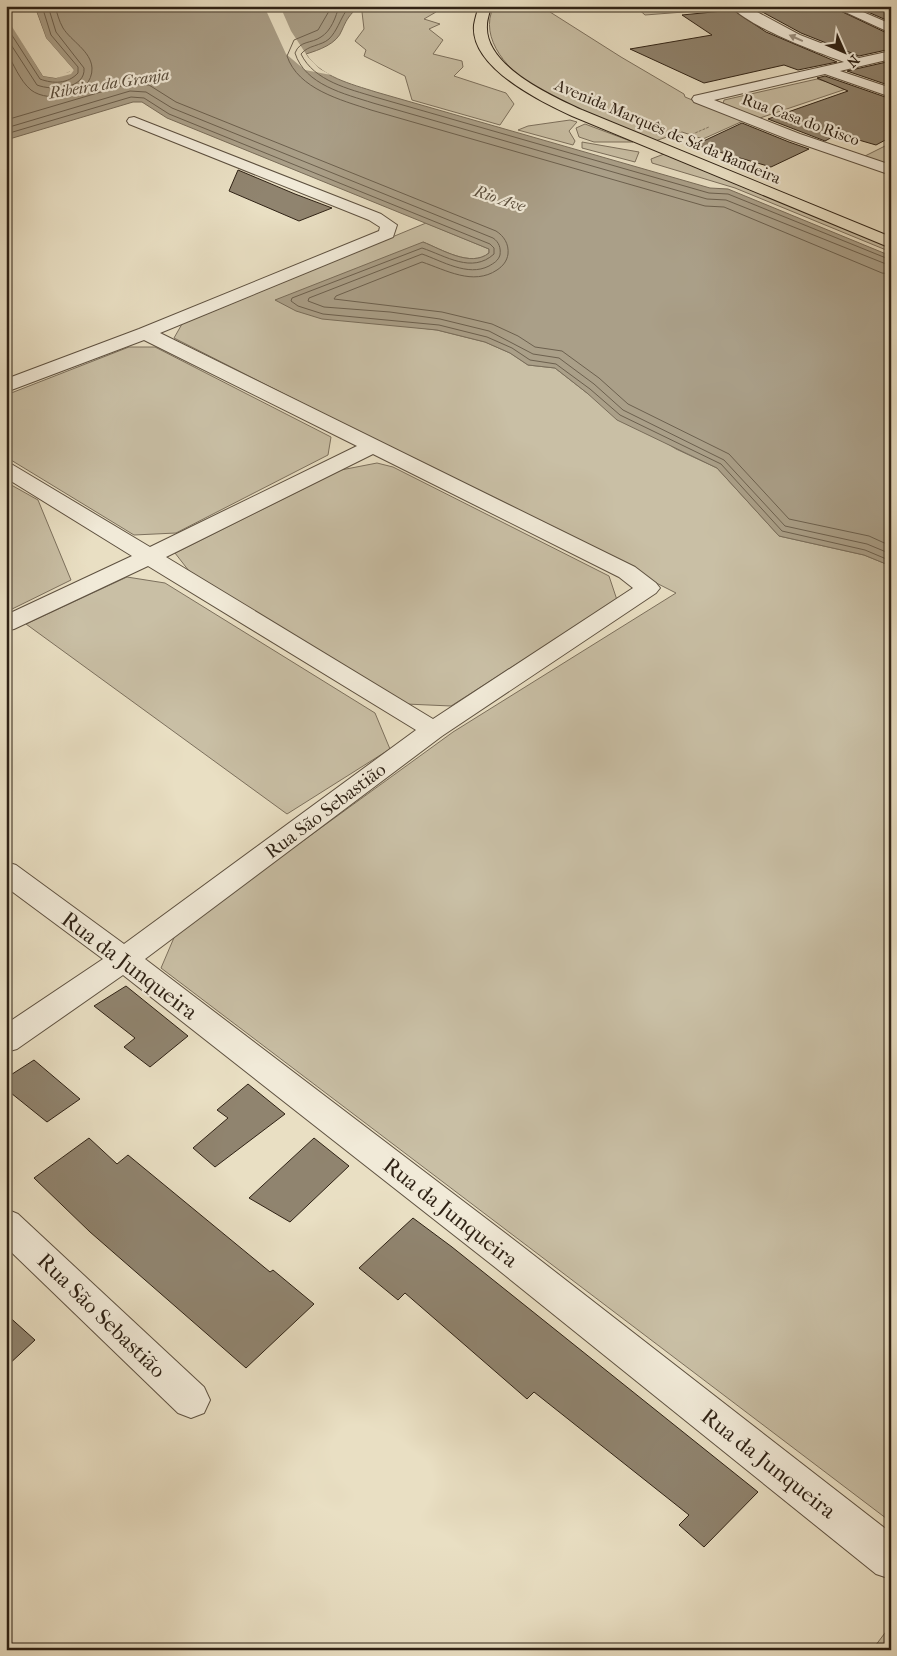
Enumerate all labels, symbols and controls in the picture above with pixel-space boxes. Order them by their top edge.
north arrow [820,28,870,78]
one-way arrow [789,34,803,42]
text: N [843,51,863,71]
water label: Ribeira da Granja [47,65,171,103]
street label: Avenida Marquês de Sá da Bandeira [551,75,784,188]
street label: Rua Casa do Risco [739,89,862,150]
water label: Rio Ave [471,181,528,216]
street label: Rua São Sebastião [261,758,390,863]
street label: Rua da Junqueira [56,906,203,1026]
street label: Rua da Junqueira [378,1152,523,1274]
street label: Rua São Sebastião [32,1248,171,1383]
street label: Rua da Junqueira [696,1403,841,1525]

